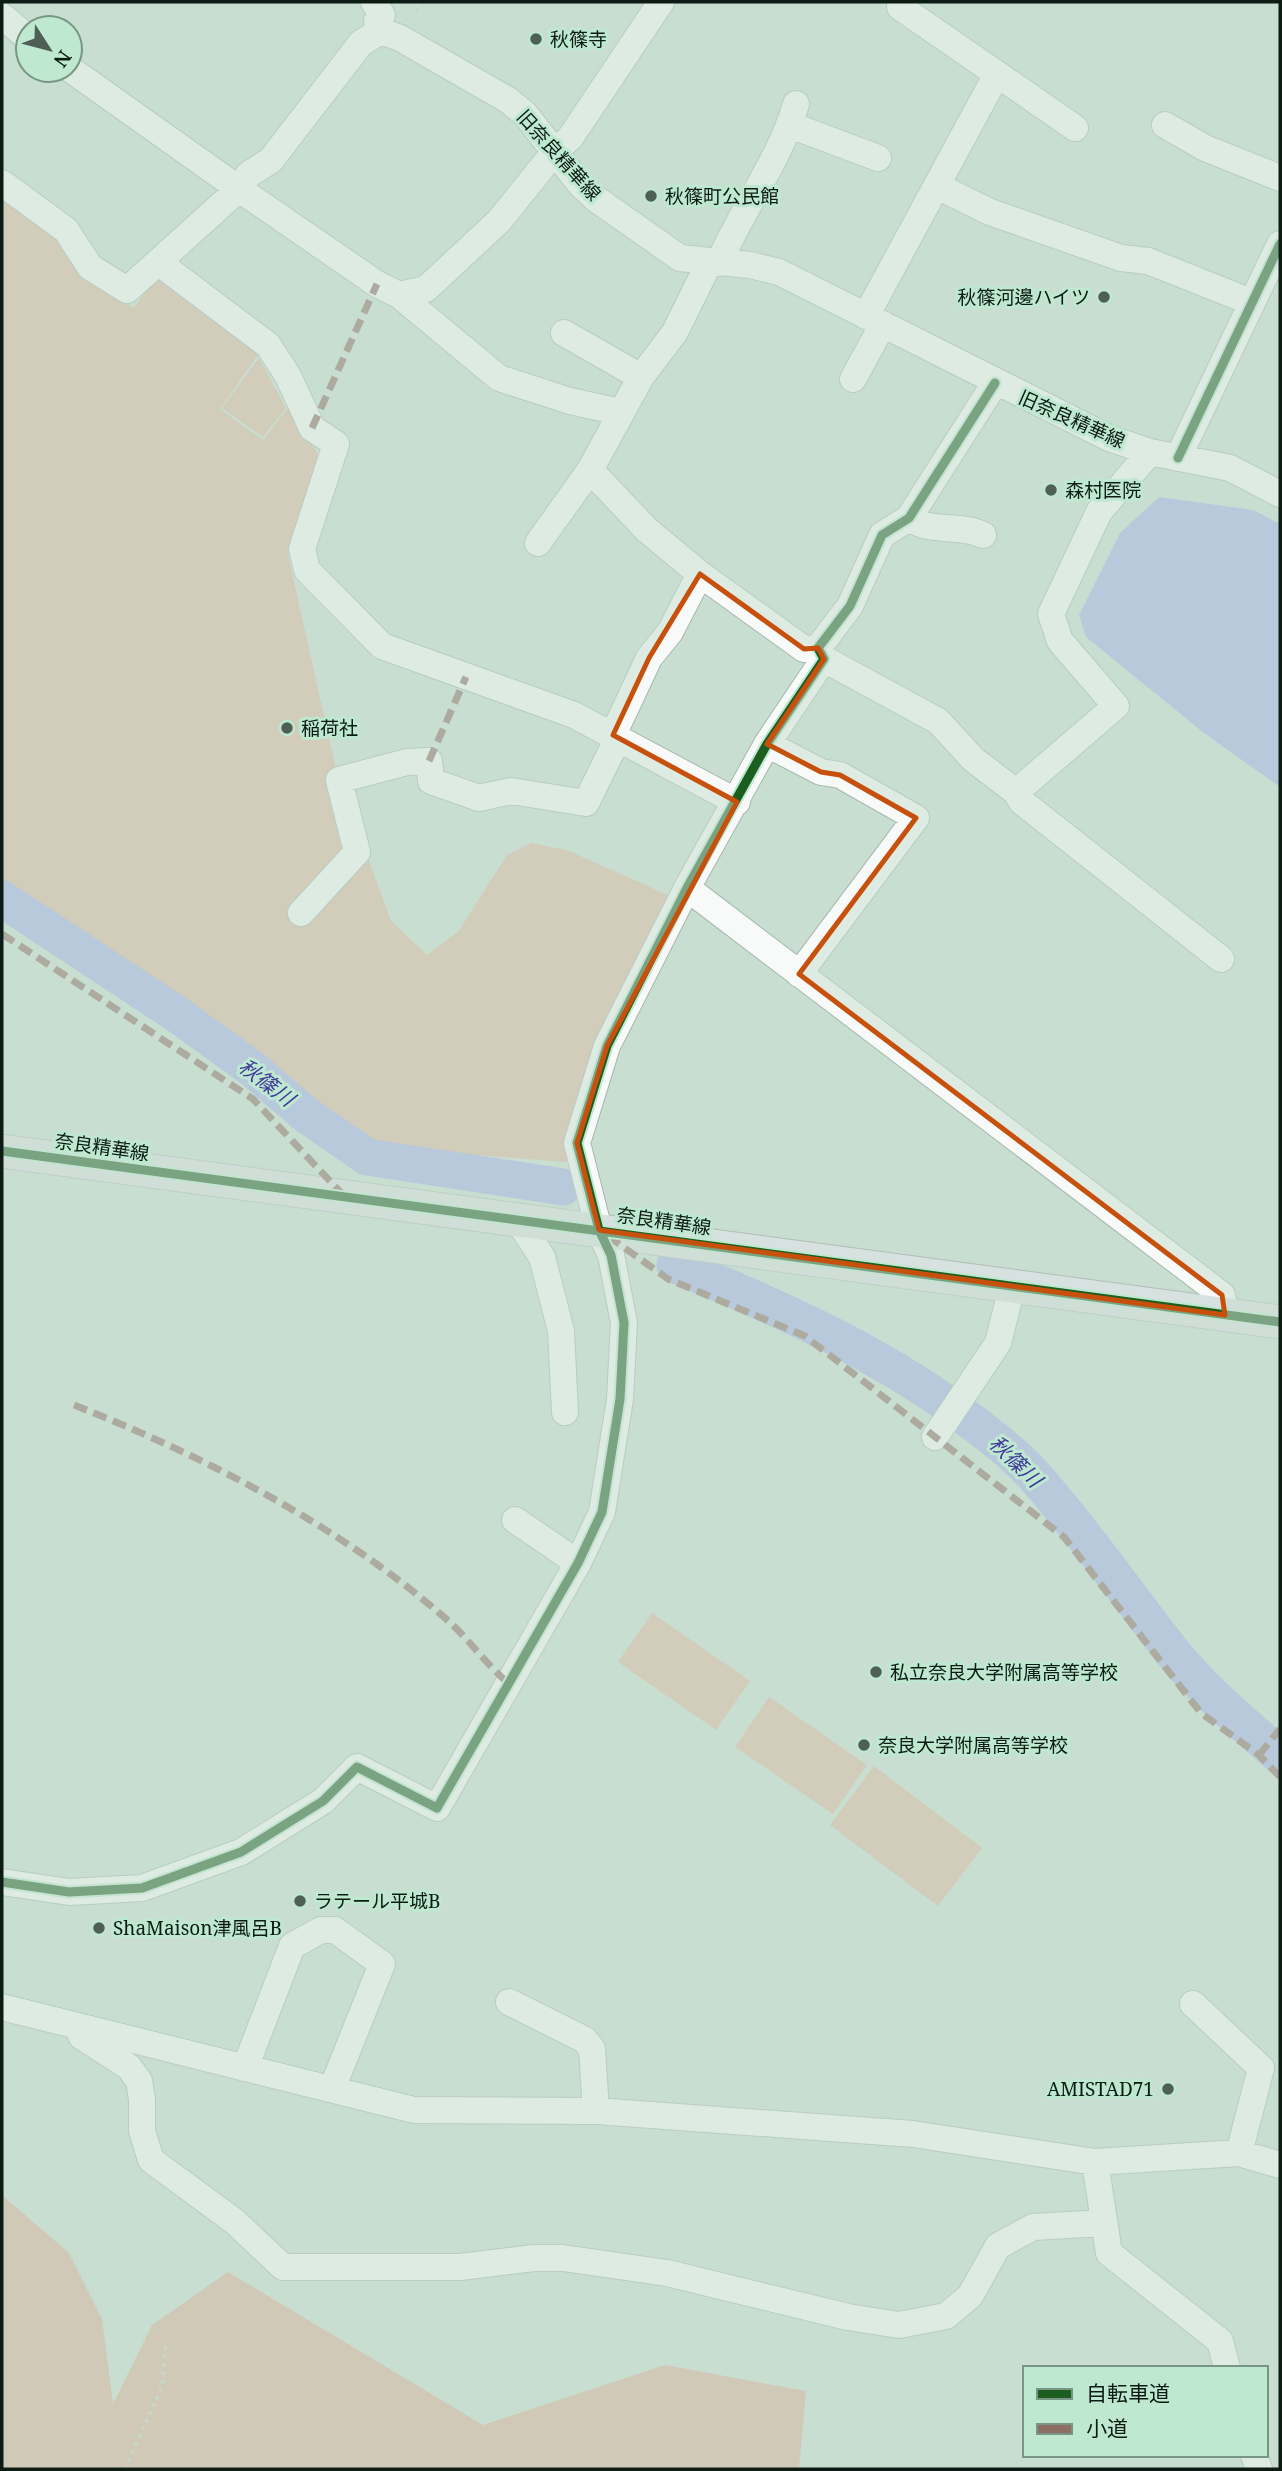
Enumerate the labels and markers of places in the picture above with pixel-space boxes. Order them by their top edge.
place label: 秋篠寺 [550,26,607,52]
marker: 秋篠寺 [528,31,544,47]
place label: 秋篠町公民館 [665,183,779,209]
marker: 秋篠町公民館 [643,188,659,204]
place label: 秋篠河邊ハイツ [957,284,1090,310]
marker: 秋篠河邊ハイツ [1096,289,1112,305]
place label: 森村医院 [1065,477,1141,503]
marker: 森村医院 [1043,482,1059,498]
place label: 稲荷社 [301,715,358,741]
marker: 稲荷社 [279,720,295,736]
place label: 私立奈良大学附属高等学校 [890,1659,1118,1685]
marker: 私立奈良大学附属高等学校 [868,1664,884,1680]
place label: 奈良大学附属高等学校 [878,1732,1068,1758]
marker: 奈良大学附属高等学校 [856,1737,872,1753]
place label: ラテール平城B [314,1888,440,1914]
marker: ラテール平城B [292,1893,308,1909]
place label: ShaMaison津風呂B [113,1915,282,1941]
marker: ShaMaison津風呂B [91,1920,107,1936]
place label: AMISTAD71 [1047,2076,1154,2102]
marker: AMISTAD71 [1160,2081,1176,2097]

